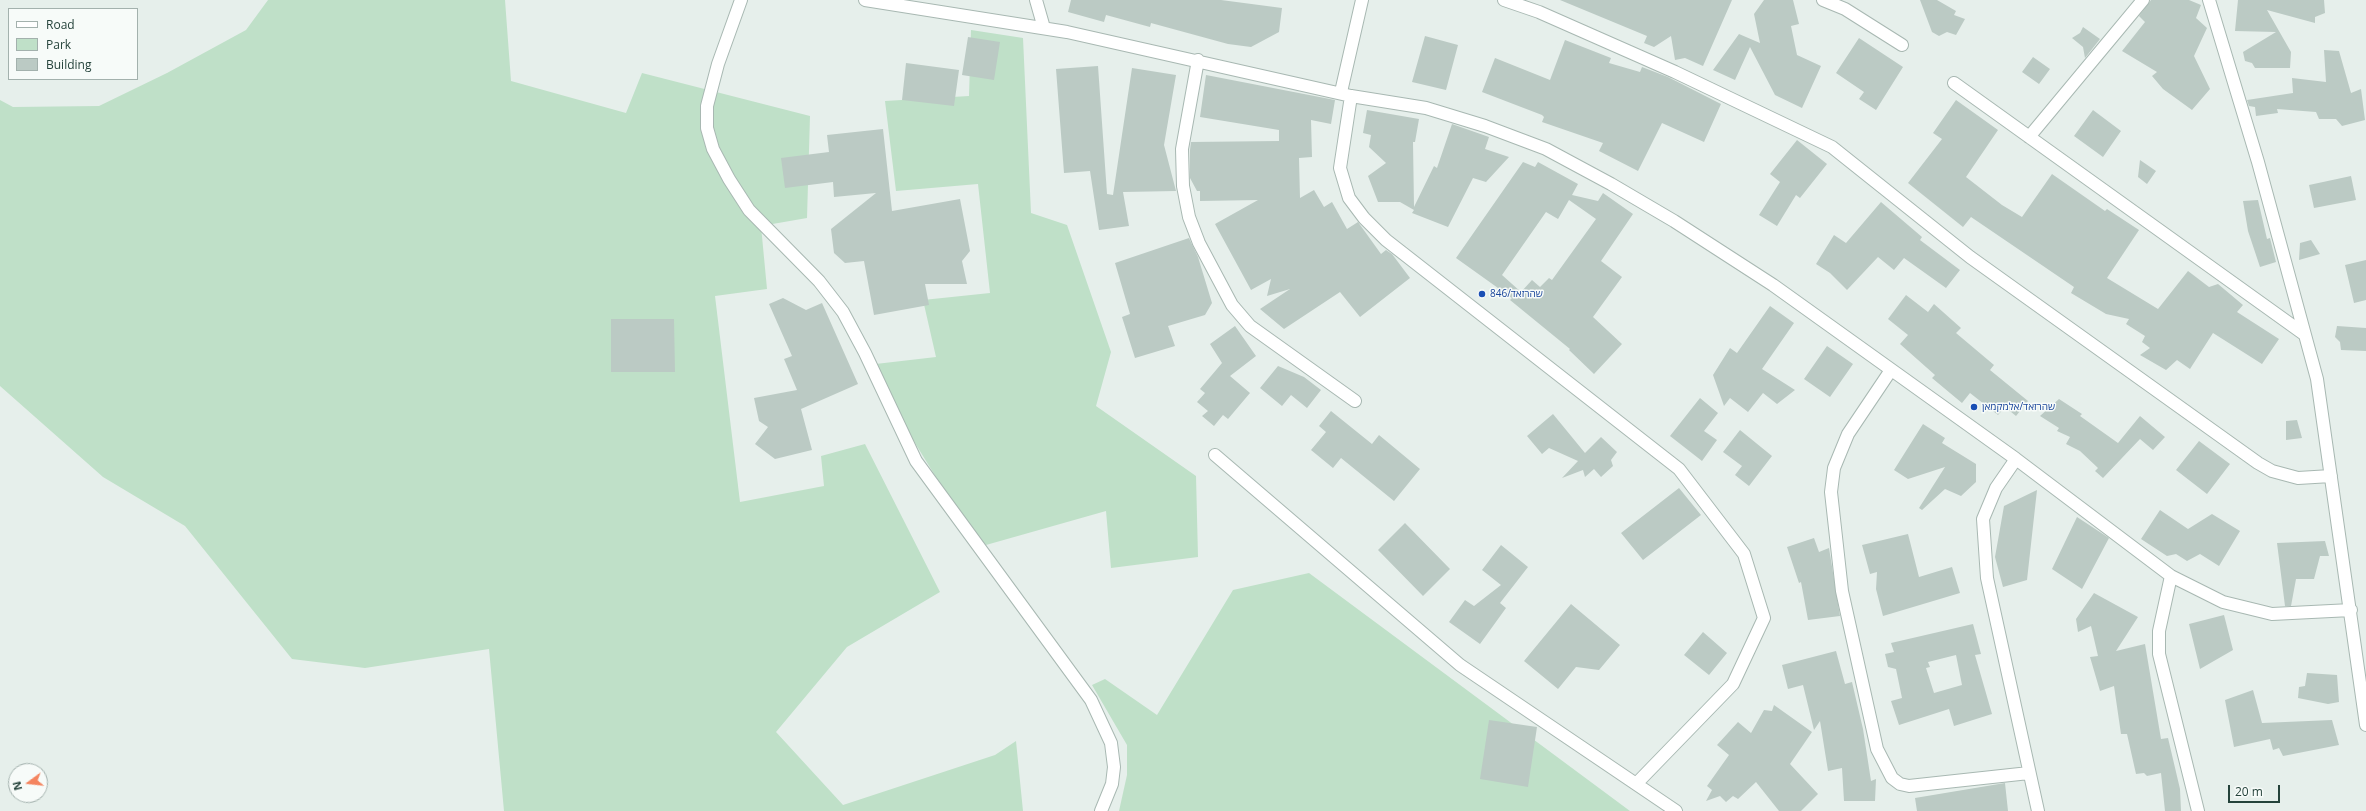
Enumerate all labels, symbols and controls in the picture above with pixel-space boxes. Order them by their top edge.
legend [8,8,138,80]
text: Road [46,16,75,33]
text: Park [46,36,71,53]
text: Building [46,56,91,73]
place label: 846/שהרזאד [1490,288,1543,300]
marker: 846/שהרזאד [1477,289,1487,299]
place label: שהרזאד/אלמקמאן [1982,401,2055,413]
marker: שהרזאד/אלמקמאן [1969,402,1979,412]
north arrow [8,763,48,803]
scale bar [2230,777,2282,803]
text: N [8,780,25,792]
text: 20 m [2235,783,2263,800]

